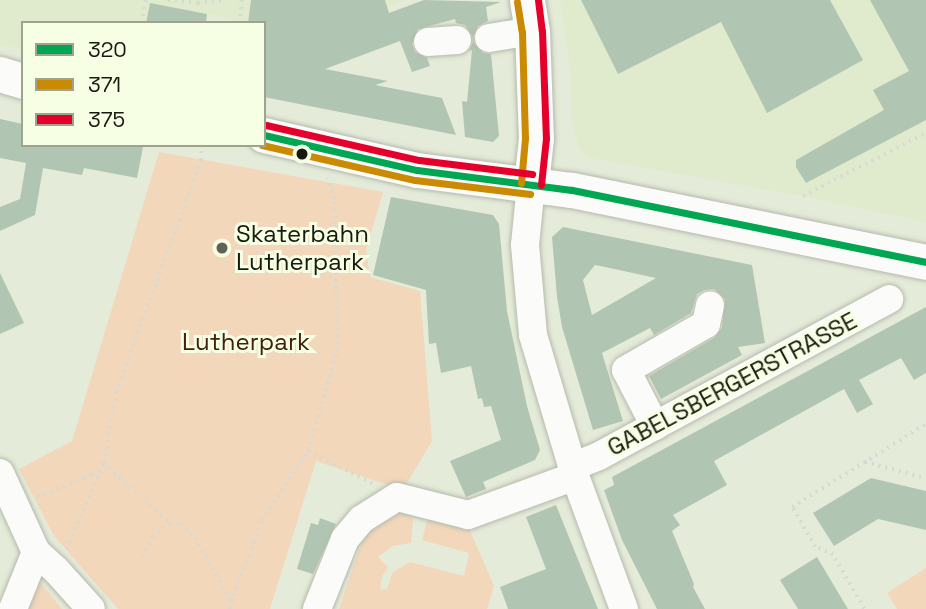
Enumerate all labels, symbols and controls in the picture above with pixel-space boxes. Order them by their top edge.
legend [21,21,266,147]
text: 320 [88,36,127,63]
text: 371 [88,71,121,98]
text: 375 [88,106,125,133]
unlabelled marker [295,147,309,161]
place label: Skaterbahn Lutherpark [236,220,369,276]
marker: Skaterbahn Lutherpark [214,240,230,256]
street label: GABELSBERGERSTRASSE [602,306,862,462]
park label: Lutherpark [182,328,310,356]

